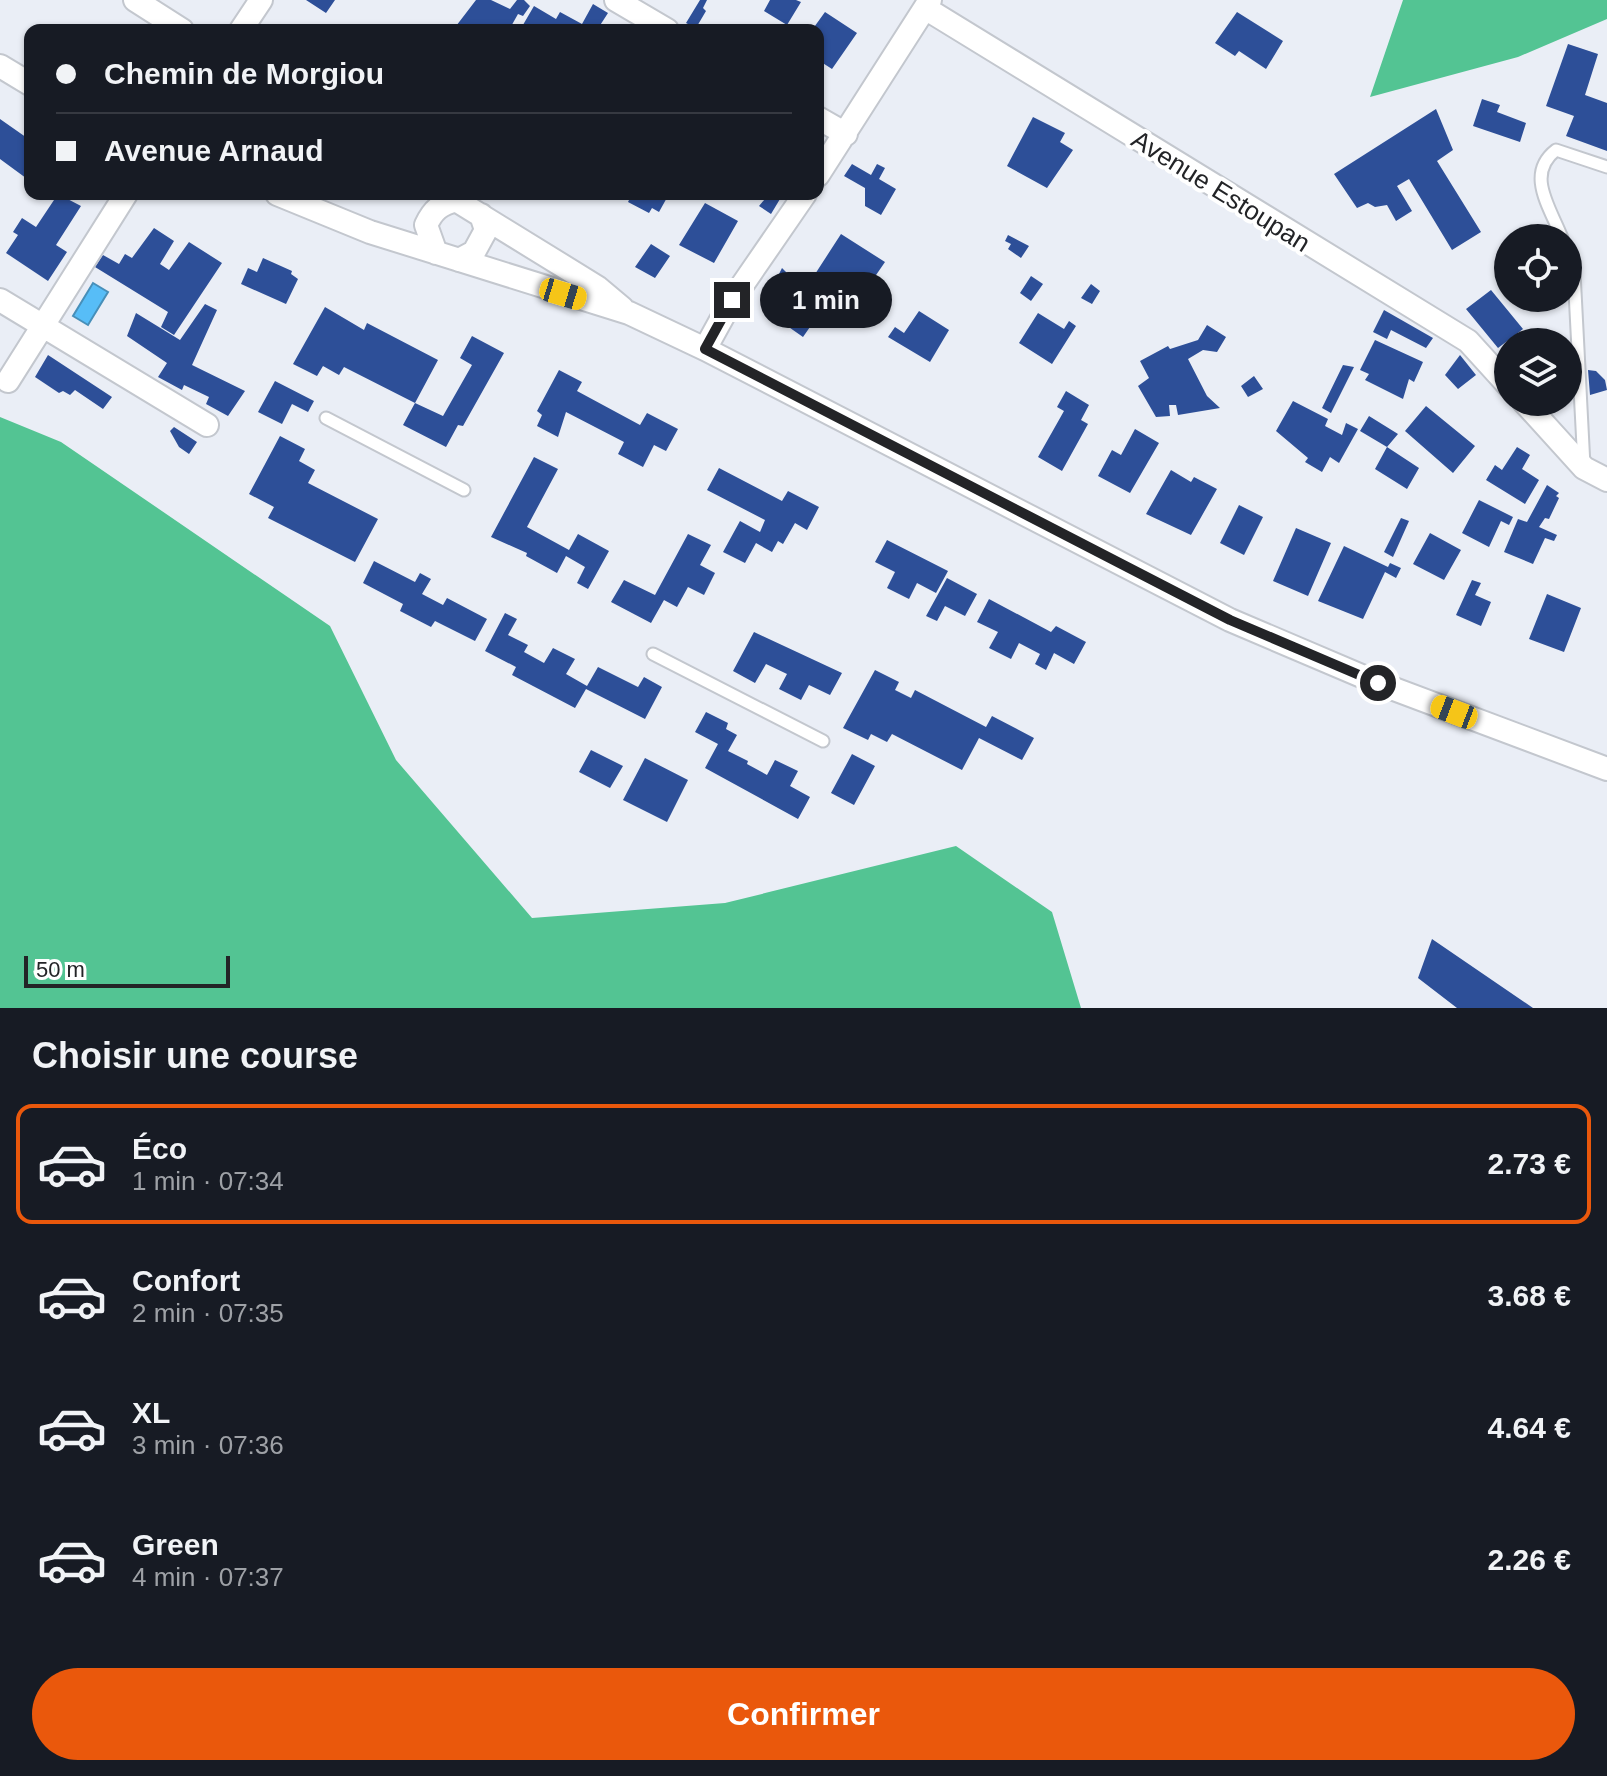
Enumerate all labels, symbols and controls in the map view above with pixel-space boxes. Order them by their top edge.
text: Chemin de Morgiou [104,57,384,90]
street label: Avenue Estoupan [1126,124,1316,258]
text: Avenue Arnaud [104,134,323,167]
map controls [1494,224,1582,416]
button: locate [1494,224,1582,312]
callout: 1 min [760,272,892,328]
car [537,276,589,312]
route end [714,282,750,318]
text: 1 min [792,285,860,315]
button: layers [1494,328,1582,416]
route start [1360,665,1396,701]
car [1427,692,1481,732]
scale bar [24,952,230,988]
text: 50 m [36,957,85,982]
text: Choisir une course [32,1035,358,1076]
icon: car [36,1128,108,1200]
text: Éco [132,1132,187,1165]
text: 2.73 € [1488,1147,1571,1180]
text: 1 min · 07:34 [132,1166,284,1196]
icon: car [36,1260,108,1332]
text: Confort [132,1264,240,1297]
text: 3.68 € [1488,1279,1571,1312]
text: 2 min · 07:35 [132,1298,284,1328]
icon: car [36,1392,108,1464]
text: XL [132,1396,170,1429]
text: 4.64 € [1488,1411,1571,1444]
text: 3 min · 07:36 [132,1430,284,1460]
icon: car [36,1524,108,1596]
text: Green [132,1528,219,1561]
text: 2.26 € [1488,1543,1571,1576]
text: 4 min · 07:37 [132,1562,284,1592]
button: Confirmer [32,1668,1575,1760]

